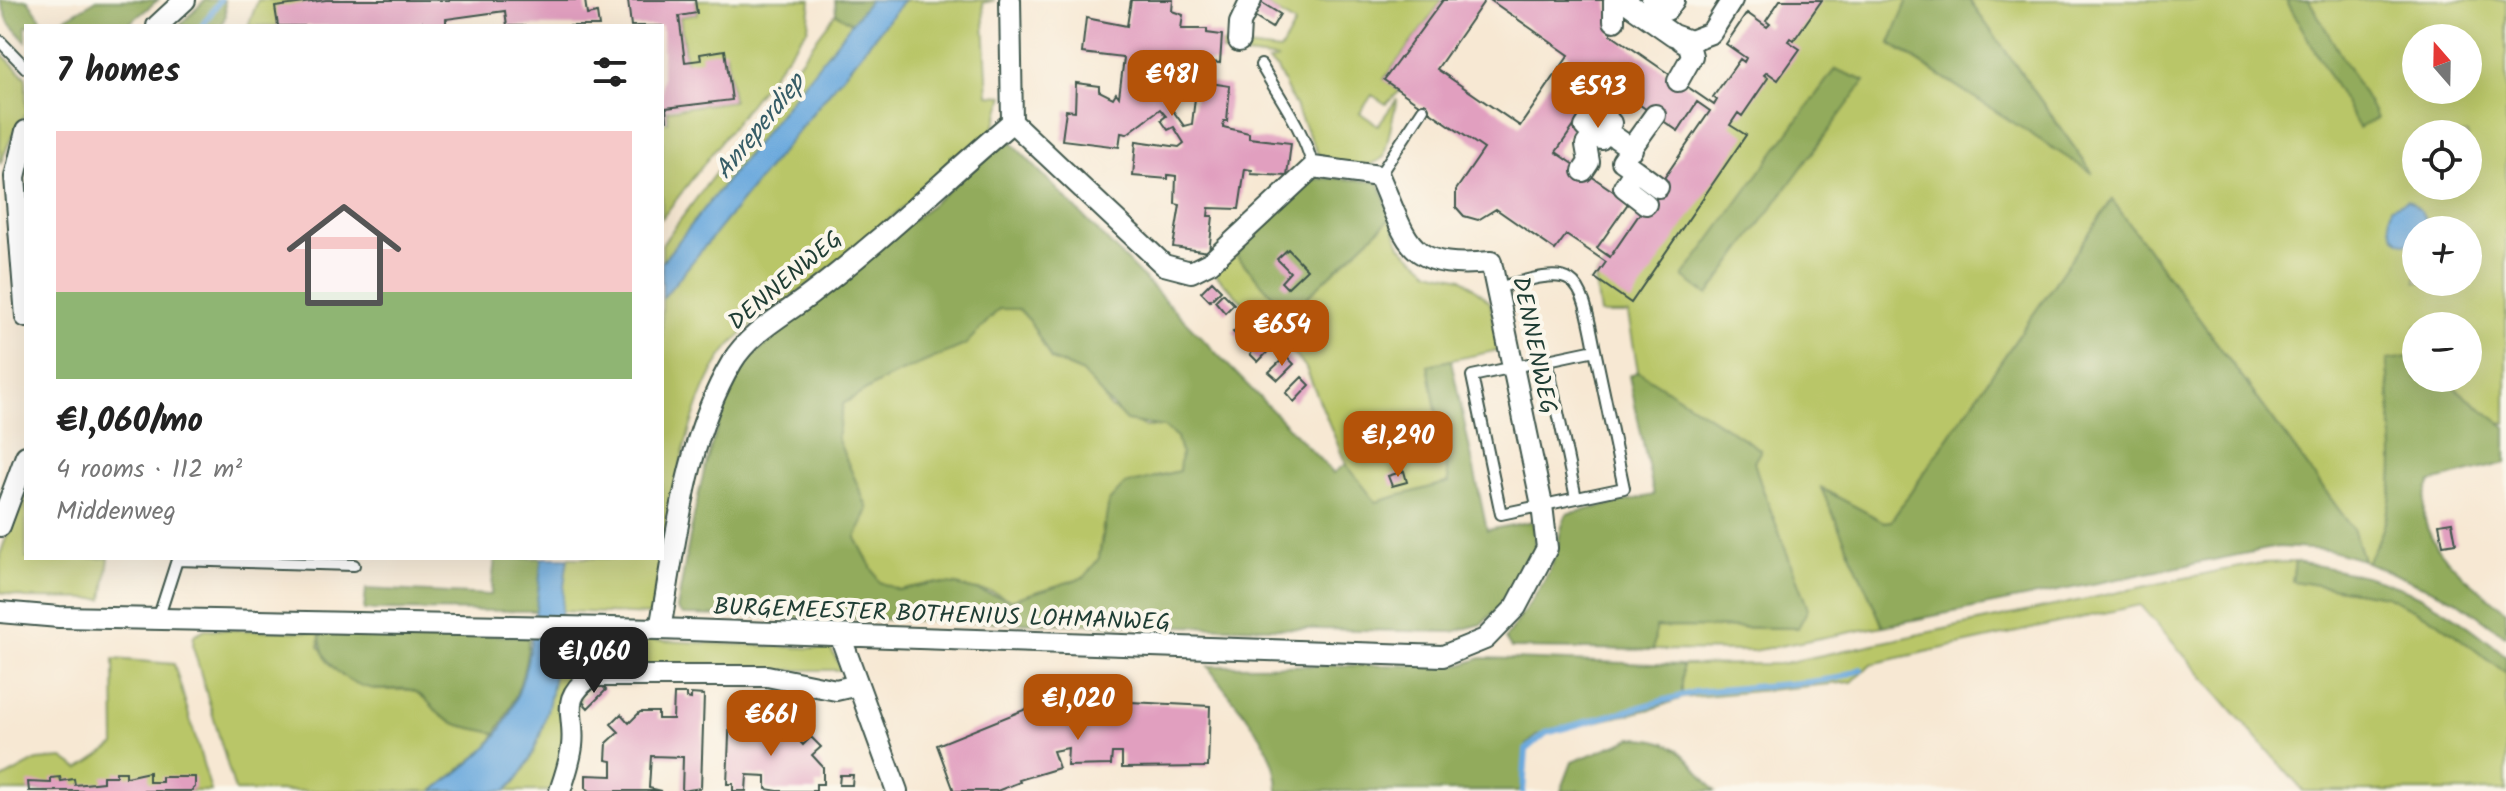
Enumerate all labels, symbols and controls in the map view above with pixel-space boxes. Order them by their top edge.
north arrow [2402,24,2482,104]
map controls [2402,24,2482,392]
text: 7 homes [56,45,180,99]
icon: filters [588,50,632,94]
pin: €981 [1125,50,1219,118]
text: €981 [1146,55,1198,97]
pin: €593 [1551,62,1645,130]
water label: Anreperdiep [705,63,818,189]
text: €593 [1569,67,1627,109]
button: locate [2402,120,2482,200]
icon: home [272,183,416,327]
button: + [2402,216,2482,296]
street label: DENNENWEG [720,221,852,341]
street label: DENNENWEG [1500,273,1567,418]
pin: €654 [1235,300,1329,368]
text: €654 [1253,305,1311,347]
button: − [2402,312,2482,392]
text: €1,060/mo [56,395,203,449]
pin: €1,290 [1333,411,1463,479]
text: €1,290 [1362,416,1434,458]
text: 4 rooms · 112 m² [56,449,242,491]
text: Middenweg [56,491,176,533]
street label: BURGEMEESTER BOTHENIUS LOHMANWEG [713,588,1171,643]
pin: €1,060 [529,627,659,695]
text: €1,060 [558,632,630,674]
pin: €1,020 [1013,674,1143,742]
text: €1,020 [1042,679,1114,721]
pin: €661 [724,690,818,758]
text: €661 [745,695,797,737]

